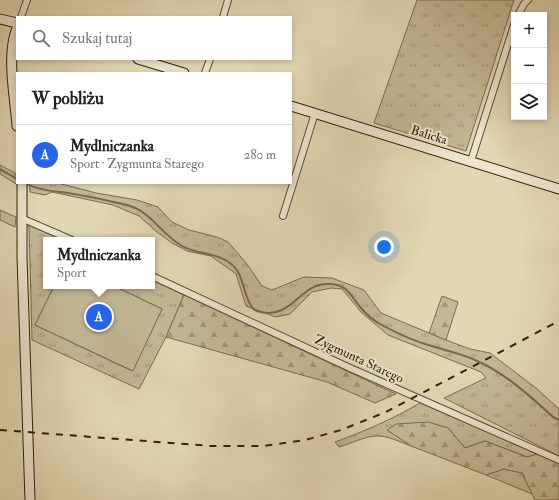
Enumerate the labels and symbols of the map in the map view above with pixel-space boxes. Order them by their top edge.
street label: Balicka [409,122,450,148]
your location [374,237,394,257]
pin: A [86,302,112,332]
street label: Zygmunta Starego [311,331,406,388]

